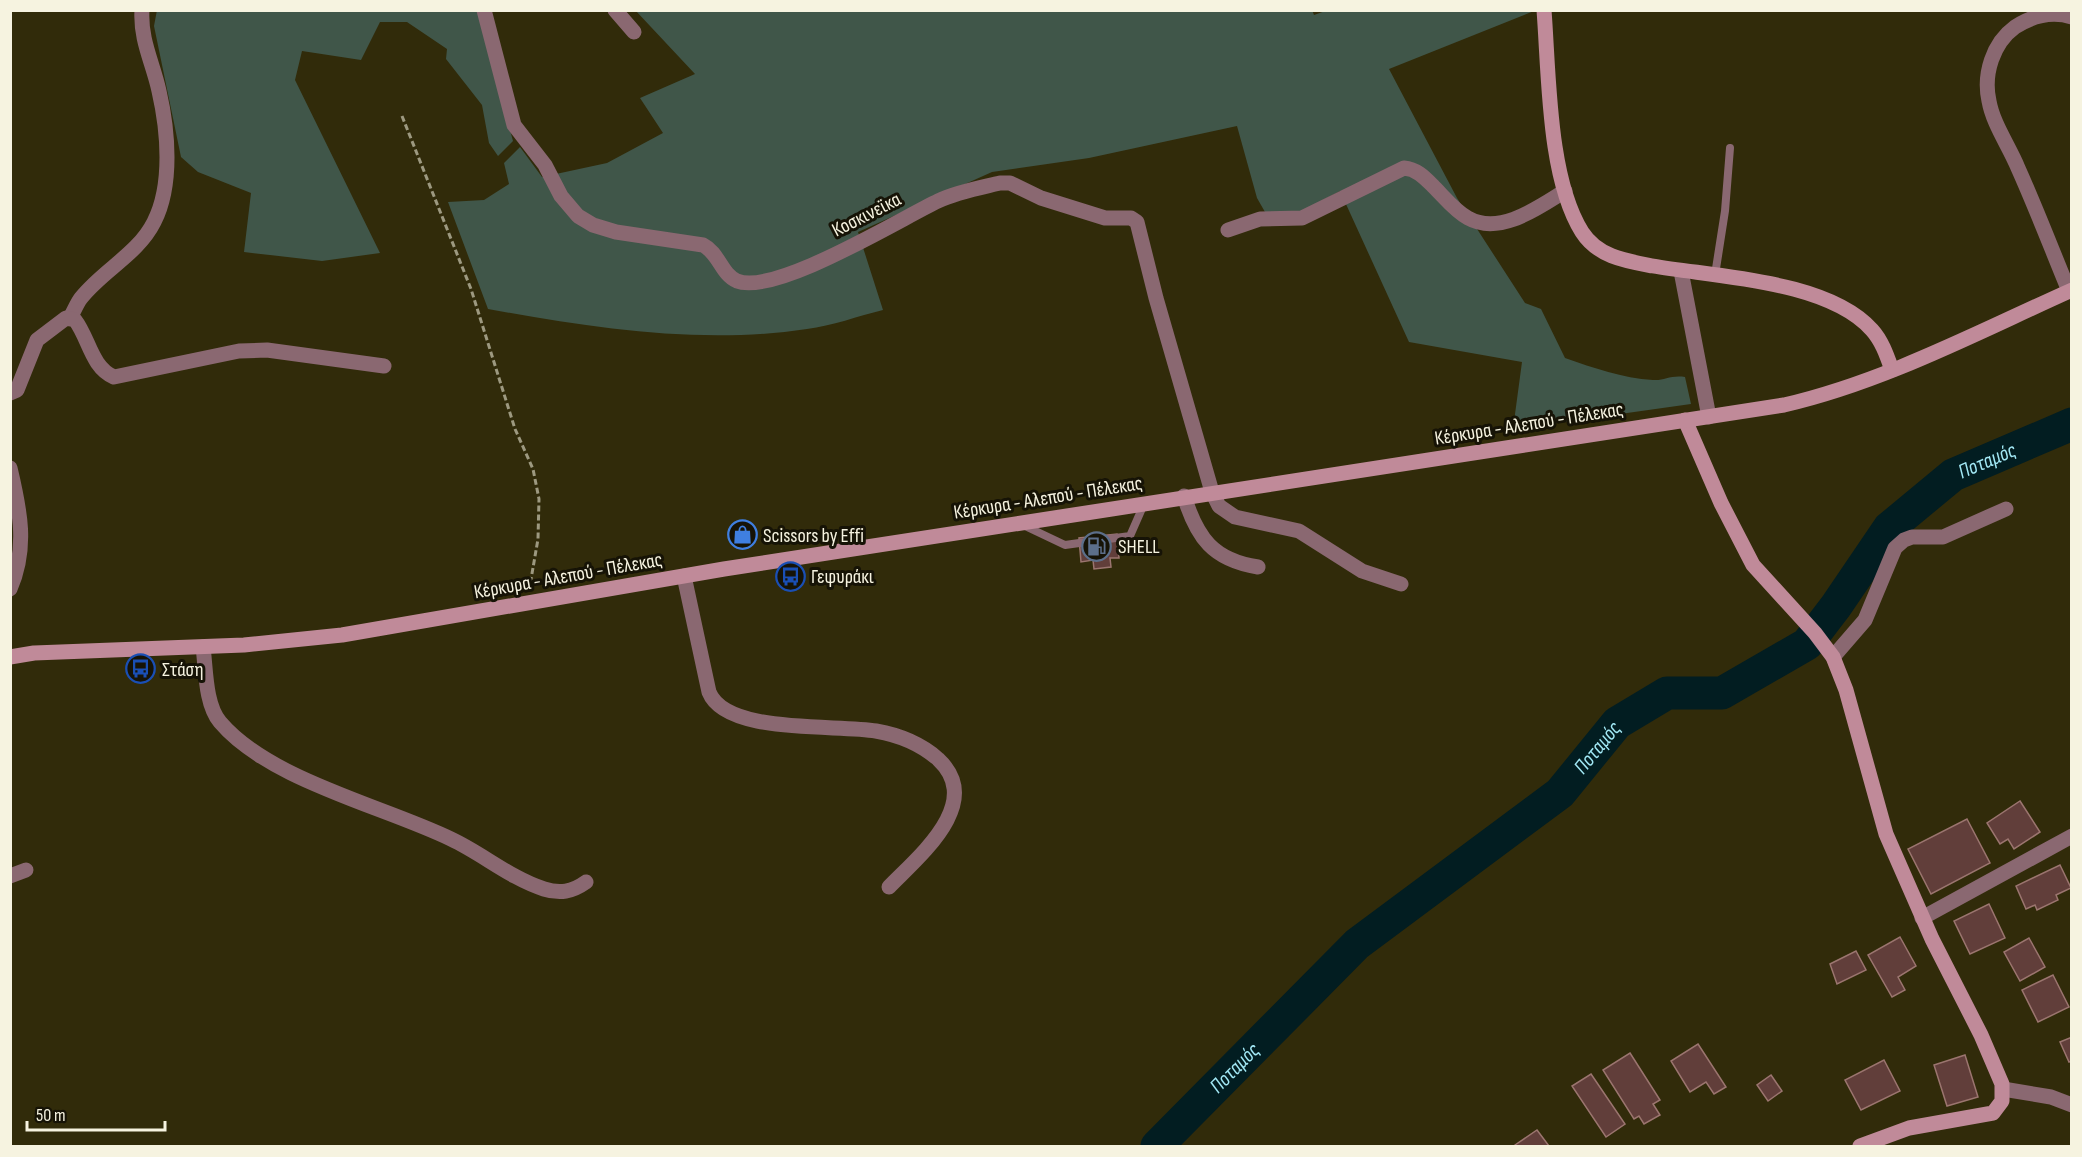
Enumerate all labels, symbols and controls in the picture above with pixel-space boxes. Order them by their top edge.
street label: Κοσκινεϊκα [828,187,905,242]
street label: Κέρκυρα - Αλεπού - Πέλεκας [1433,397,1625,451]
water label: Ποταμός [1954,437,2021,484]
street label: Κέρκυρα - Αλεπού - Πέλεκας [952,471,1144,525]
shop icon: Scissors by Effi [726,519,758,551]
place label: Scissors by Effi [763,524,864,548]
fuel station icon: SHELL [1081,530,1113,562]
place label: SHELL [1118,535,1160,559]
street label: Κέρκυρα - Αλεπού - Πέλεκας [472,548,664,604]
bus stop icon: Γεφυράκι [774,560,806,592]
place label: Γεφυράκι [811,565,874,589]
bus stop icon: Στάση [125,653,157,685]
place label: Στάση [162,658,204,682]
water label: Ποταμός [1569,716,1627,779]
water label: Ποταμός [1205,1037,1266,1099]
scale bar [27,1094,165,1132]
text: 50 m [36,1105,66,1126]

